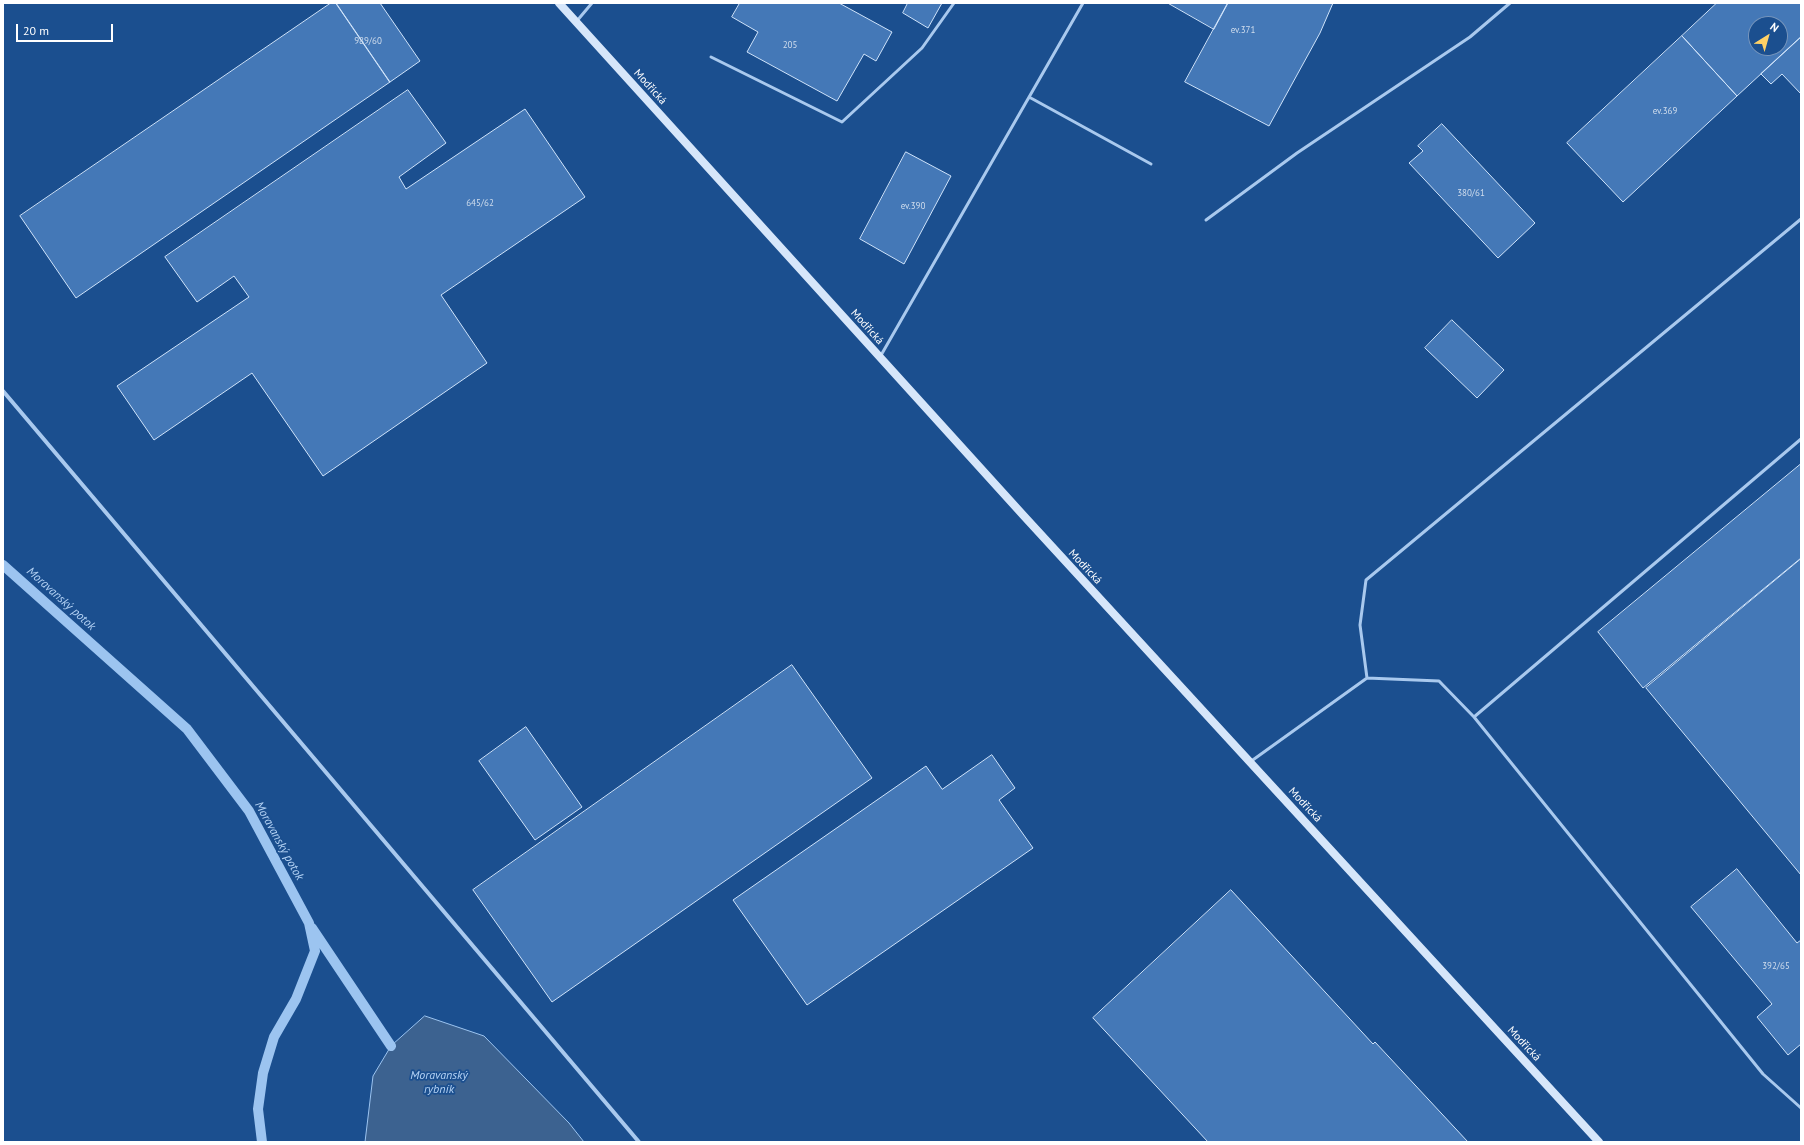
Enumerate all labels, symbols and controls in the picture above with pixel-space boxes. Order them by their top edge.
scale bar [18,16,115,42]
north arrow [1748,16,1788,56]
text: N [1768,19,1782,35]
text: 20 m [23,23,49,38]
house number: ev.371 [1231,25,1255,35]
house number: 989/60 [354,36,382,46]
house number: 205 [783,40,797,50]
street label: Modřická [631,67,669,107]
house number: ev.369 [1653,106,1677,116]
house number: 380/61 [1457,188,1485,198]
house number: 645/62 [466,198,494,208]
house number: ev.390 [901,201,925,211]
street label: Modřická [848,307,886,347]
street label: Modřická [1066,547,1104,587]
water label: Moravanský potok [24,564,98,634]
street label: Modřická [1286,785,1324,825]
water label: Moravanský potok [251,799,307,883]
house number: 392/65 [1762,961,1790,971]
street label: Modřická [1505,1024,1543,1064]
water label: Moravanský rybník [410,1069,468,1097]

